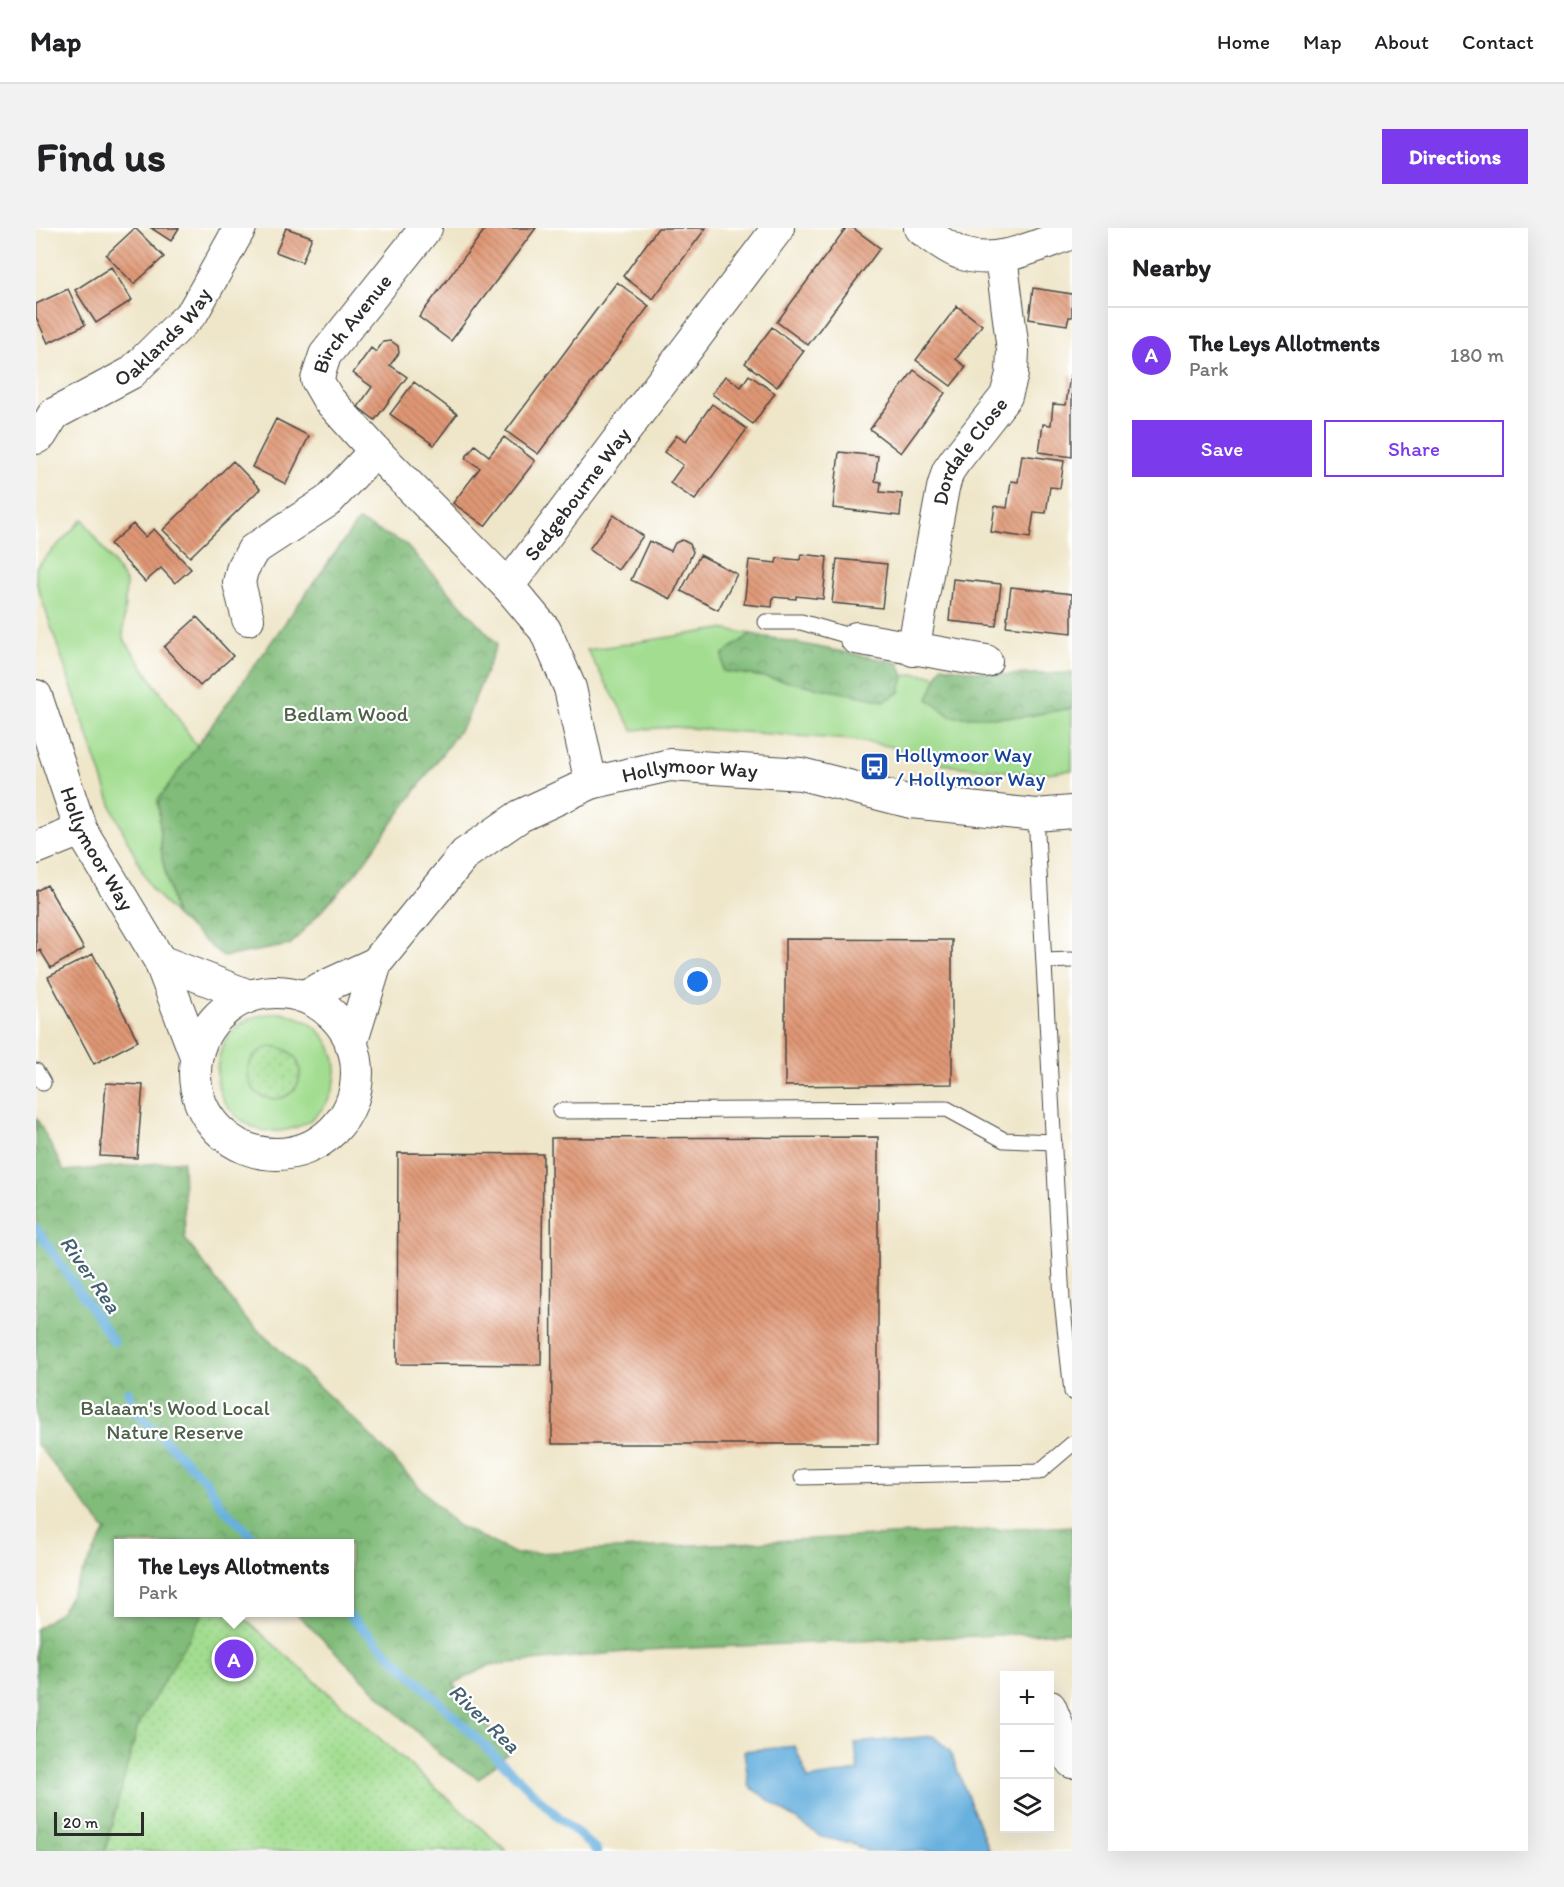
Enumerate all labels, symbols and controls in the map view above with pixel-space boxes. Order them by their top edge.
text: Map [30,24,81,58]
text: Home [1217,29,1270,54]
text: Map [1303,29,1342,54]
text: About [1375,29,1429,54]
text: Contact [1462,29,1534,54]
button: Directions [1382,129,1528,184]
text: Find us [36,131,166,182]
text: Nearby [1132,251,1211,283]
street label: Birch Avenue [307,269,397,376]
street label: Oaklands Way [110,283,216,392]
text: The Leys Allotments [1189,330,1380,357]
text: A [1145,343,1158,367]
text: 180 m [1450,343,1504,367]
text: Park [1189,357,1228,381]
street label: Dordale Close [927,392,1012,507]
button: Save [1132,420,1312,477]
button: Share [1324,420,1504,477]
street label: Sedgebourne Way [519,422,635,565]
park label: Bedlam Wood [284,701,409,726]
place label: Hollymoor Way / Hollymoor Way [895,742,1045,791]
bus stop icon: Hollymoor Way / Hollymoor Way [858,751,890,783]
street label: Hollymoor Way [619,752,759,788]
street label: Hollymoor Way [55,783,140,915]
your location [683,967,712,996]
water label: River Rea [54,1230,127,1319]
park label: Balaam's Wood Local Nature Reserve [80,1395,270,1444]
popup [114,1539,354,1617]
text: The Leys Allotments [138,1553,330,1580]
text: Park [138,1580,178,1604]
pin: A [214,1636,254,1682]
map controls [1000,1671,1054,1833]
button: + [1000,1671,1054,1725]
water label: River Rea [443,1678,526,1759]
button: − [1000,1725,1054,1779]
button: layers [1000,1779,1054,1833]
scale bar [54,1809,144,1836]
text: 20 m [63,1813,98,1832]

